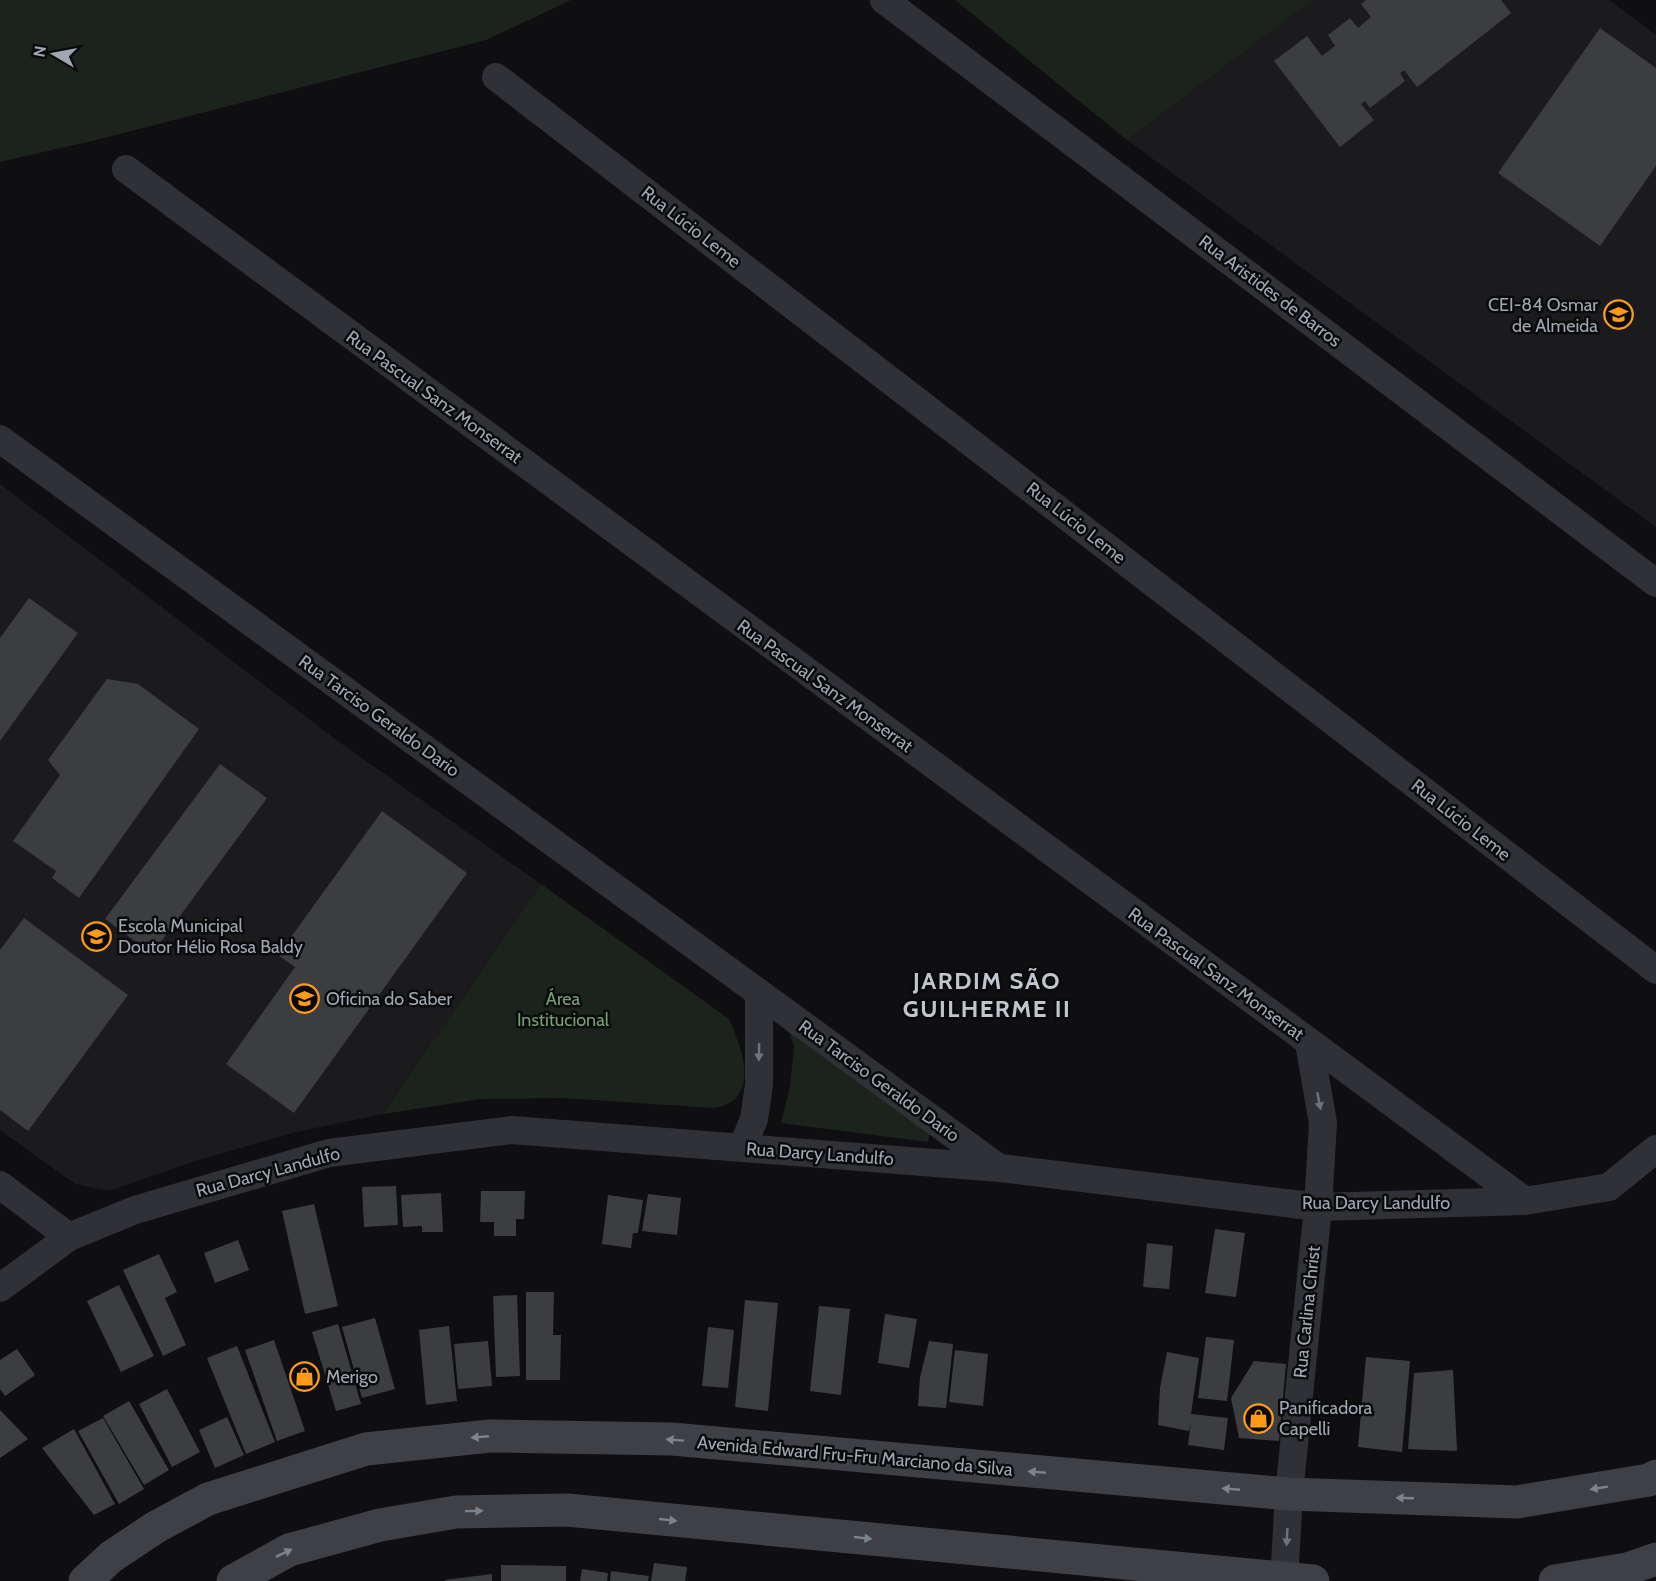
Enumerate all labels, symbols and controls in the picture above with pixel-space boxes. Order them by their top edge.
north arrow [24,24,84,84]
text: N [29,44,50,59]
street label: Rua Lúcio Leme [637,181,745,273]
street label: Rua Aristides de Barros [1194,230,1346,352]
place label: CEI-84 Osmar de Almeida [1488,294,1598,337]
school or university icon: CEI-84 Osmar de Almeida [1603,299,1635,331]
street label: Rua Pascual Sanz Monserrat [342,326,526,468]
street label: Rua Lúcio Leme [1022,477,1130,569]
street label: Rua Pascual Sanz Monserrat [733,615,917,757]
street label: Rua Tarciso Geraldo Dario [294,650,464,782]
street label: Rua Lúcio Leme [1407,774,1515,866]
street label: Rua Pascual Sanz Monserrat [1124,903,1308,1045]
place label: Escola Municipal Doutor Hélio Rosa Baldy [118,915,303,958]
school or university icon: Escola Municipal Doutor Hélio Rosa Baldy [81,920,113,952]
district label: JARDIM SÃO GUILHERME II [903,966,1071,1023]
school or university icon: Oficina do Saber [289,983,321,1015]
place label: Oficina do Saber [326,988,453,1010]
park label: Área Institucional [517,988,610,1031]
street label: Rua Tarciso Geraldo Dario [794,1015,964,1147]
one-way arrow [754,1042,764,1061]
one-way arrow [1315,1091,1324,1110]
street label: Rua Darcy Landulfo [745,1138,895,1170]
street label: Rua Darcy Landulfo [194,1142,343,1202]
street label: Rua Darcy Landulfo [1302,1192,1450,1214]
street label: Rua Carlina Christ [1289,1245,1325,1379]
shop icon: Merigo [289,1361,321,1393]
place label: Merigo [326,1366,378,1388]
place label: Panificadora Capelli [1279,1397,1373,1440]
shop icon: Panificadora Capelli [1242,1402,1274,1434]
street label: Avenida Edward Fru-Fru Marciano da Silva [696,1431,1014,1481]
one-way arrow [471,1432,490,1442]
one-way arrow [665,1435,684,1444]
one-way arrow [1027,1467,1046,1477]
one-way arrow [1221,1484,1240,1494]
one-way arrow [1590,1484,1609,1493]
one-way arrow [1396,1493,1415,1502]
one-way arrow [464,1506,483,1516]
one-way arrow [659,1515,678,1525]
one-way arrow [1282,1527,1291,1546]
one-way arrow [853,1533,872,1543]
one-way arrow [276,1549,293,1558]

